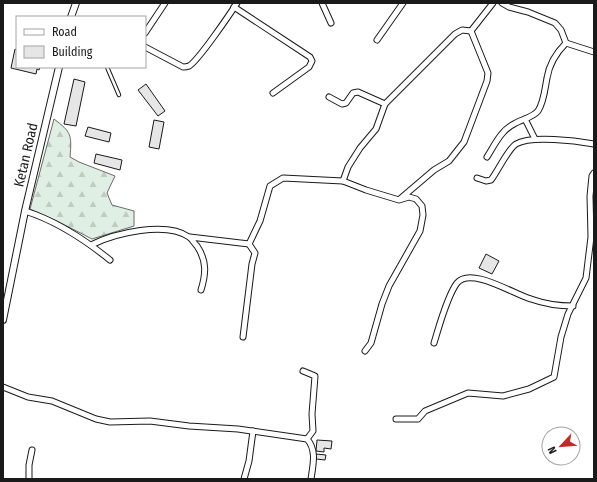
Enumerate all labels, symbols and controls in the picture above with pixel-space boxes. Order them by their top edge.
legend [16,16,146,68]
text: Road [52,25,77,39]
text: Building [52,45,93,59]
street label: Ketan Road [10,121,42,189]
north arrow [541,426,581,466]
text: N [545,444,560,456]

